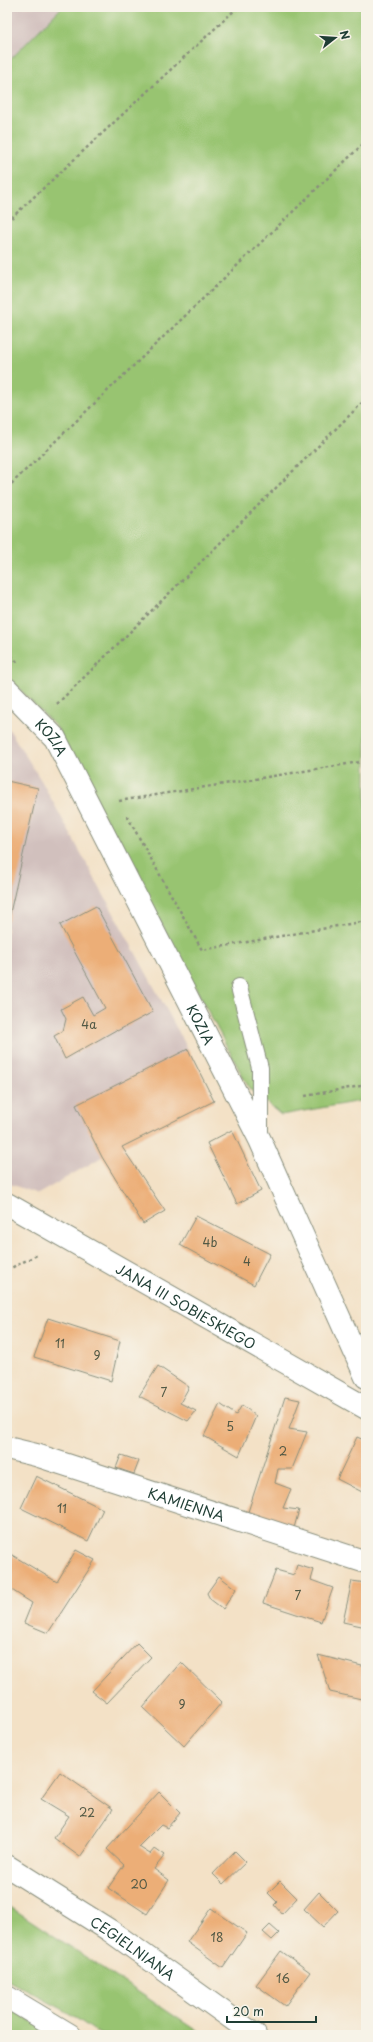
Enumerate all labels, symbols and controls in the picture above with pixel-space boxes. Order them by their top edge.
north arrow [315,18,355,58]
text: N [336,28,355,42]
street label: KOZIA [31,714,73,760]
street label: KOZIA [182,1001,220,1048]
house number: 4a [81,1015,97,1033]
house number: 4b [203,1233,218,1251]
house number: 4 [243,1252,251,1270]
street label: JANA III SOBIESKIEGO [112,1258,260,1354]
house number: 11 [55,1334,65,1352]
house number: 9 [93,1346,101,1364]
house number: 7 [161,1383,168,1401]
house number: 5 [226,1417,234,1435]
house number: 2 [279,1442,287,1460]
street label: KAMIENNA [145,1482,228,1526]
house number: 11 [57,1499,67,1517]
house number: 7 [295,1586,302,1604]
house number: 9 [178,1695,186,1713]
house number: 22 [79,1803,95,1821]
house number: 20 [130,1875,148,1893]
street label: CEGIELNIANA [86,1910,180,1985]
house number: 18 [211,1928,223,1946]
house number: 16 [276,1969,290,1987]
scale bar [227,1998,316,2024]
text: 20 m [233,2002,264,2020]

